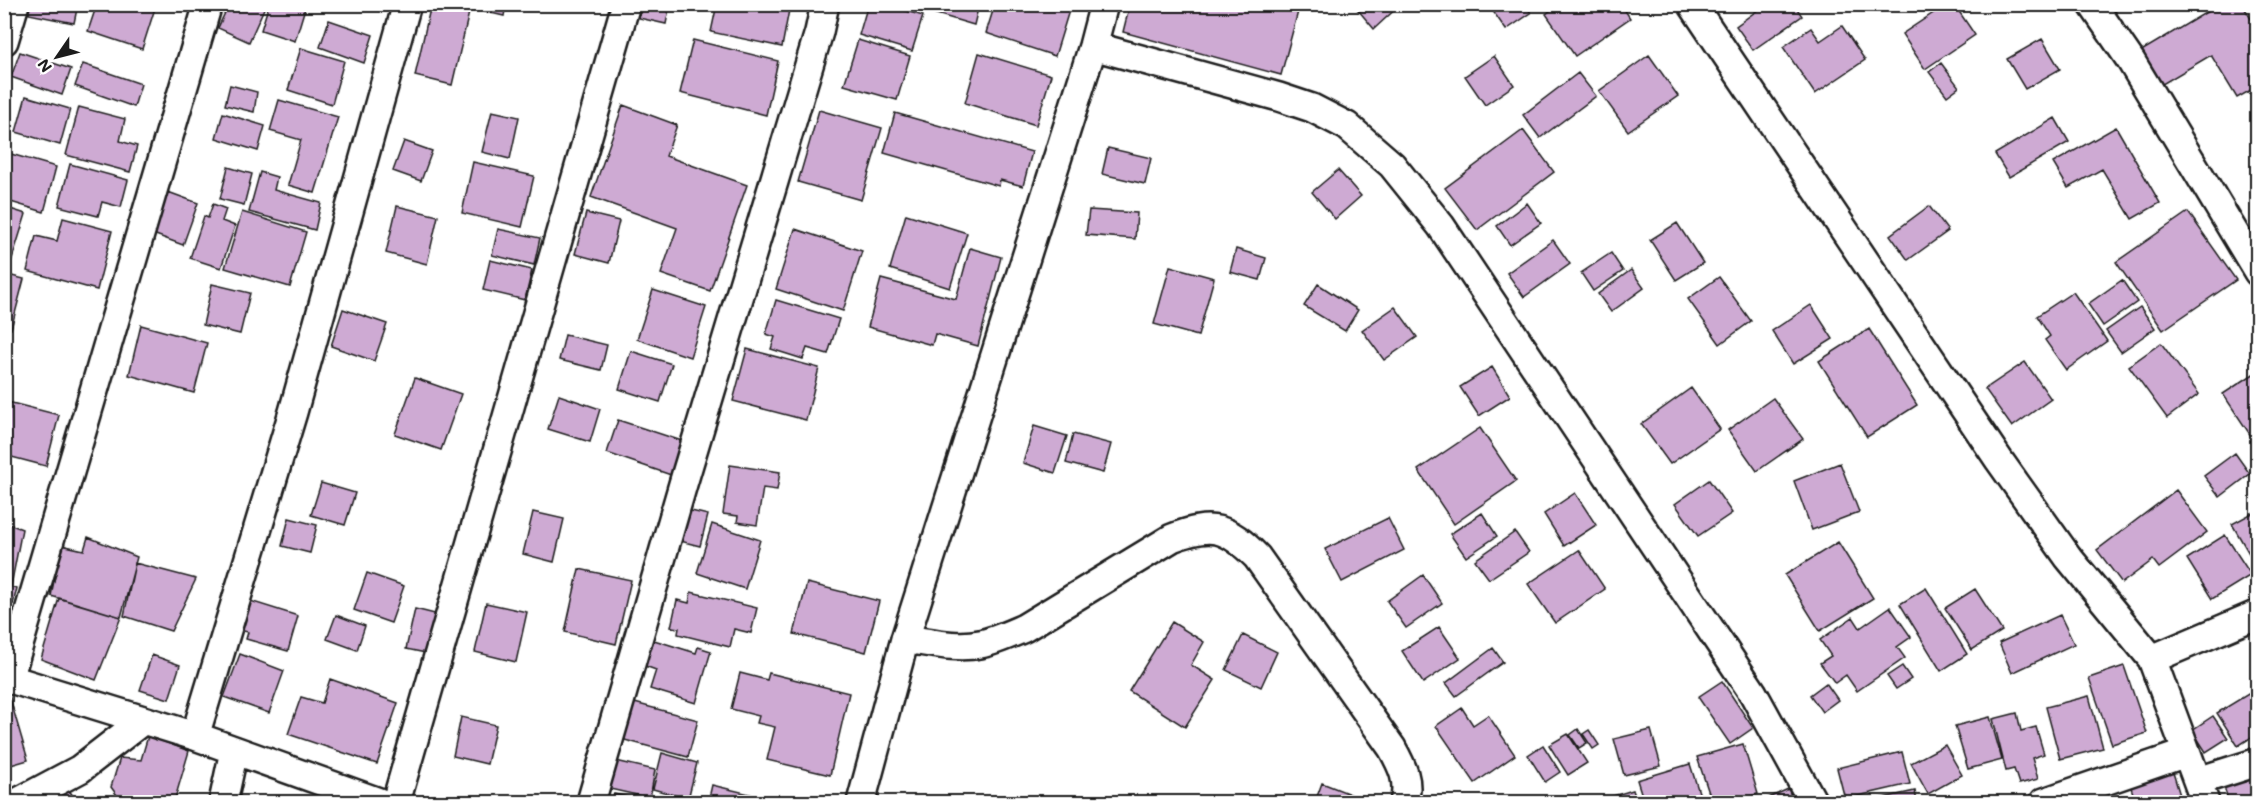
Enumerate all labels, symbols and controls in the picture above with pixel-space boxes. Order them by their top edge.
north arrow [27,27,87,87]
text: N [32,55,56,77]

